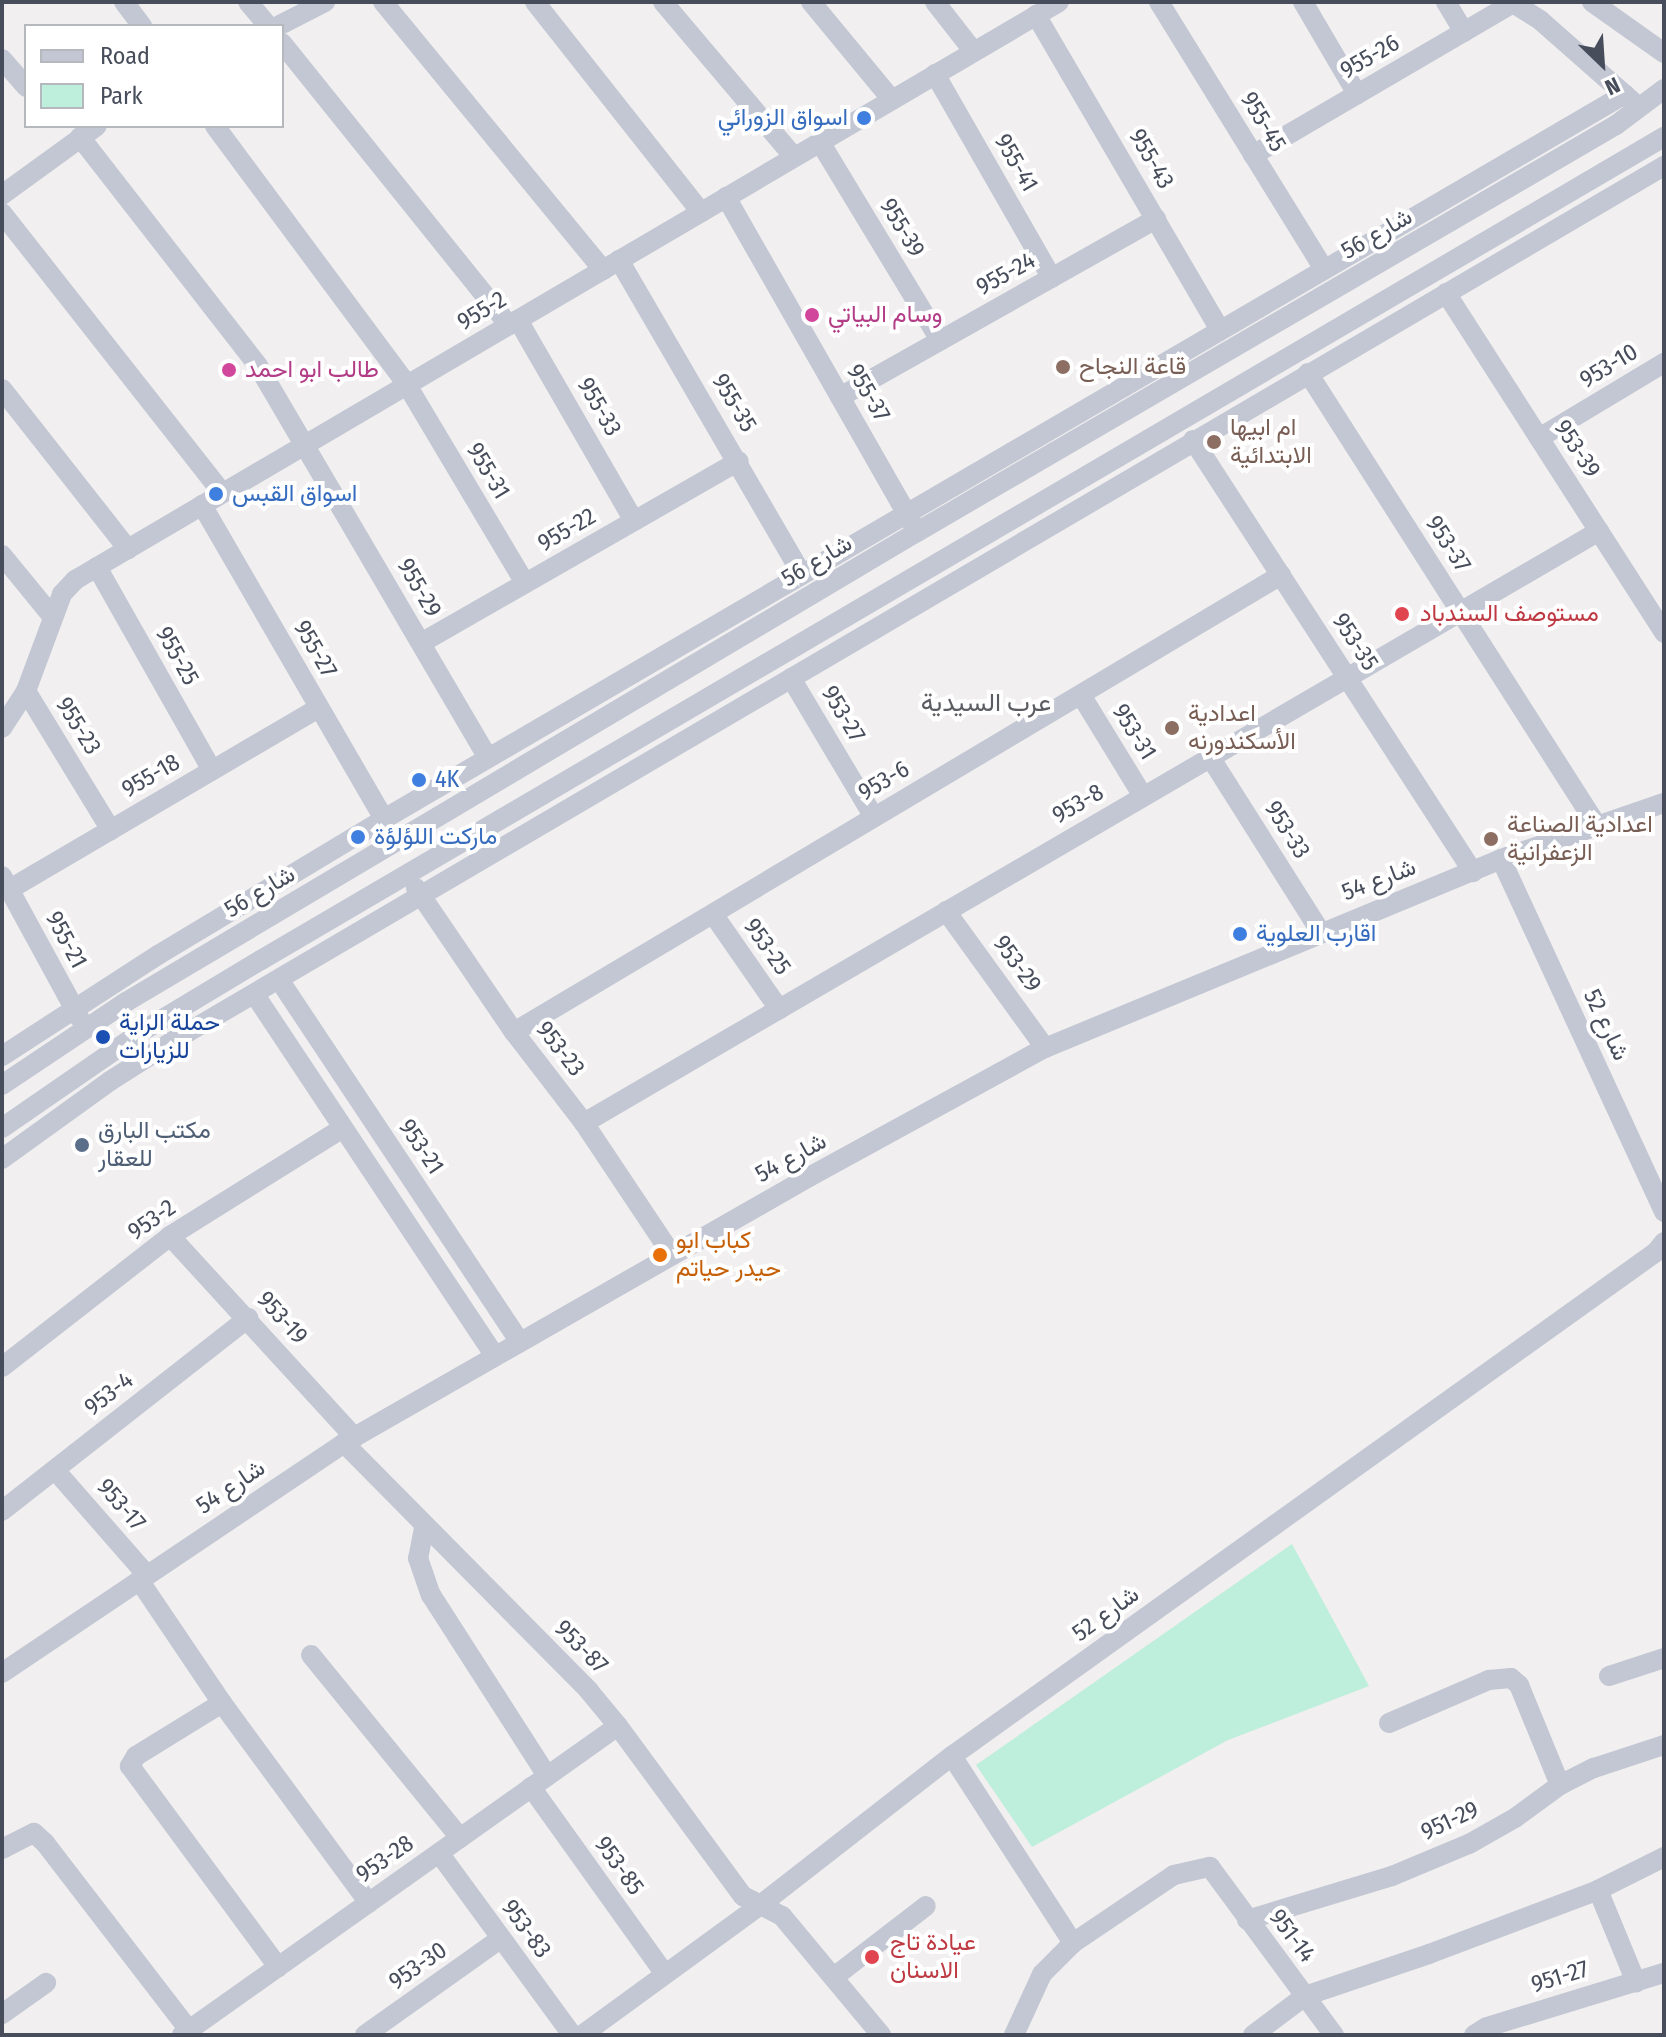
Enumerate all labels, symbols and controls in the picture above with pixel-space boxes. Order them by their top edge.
legend [24,24,284,128]
north arrow [1562,24,1642,104]
street label: 955-26 [1335,29,1405,85]
text: Road [100,42,150,70]
text: N [1601,71,1624,101]
text: Park [100,82,143,110]
street label: 955-45 [1234,87,1292,157]
place label: اسواق الزورائي [718,104,848,132]
marker: اسواق الزورائي [855,109,873,127]
street label: 955-43 [1122,124,1180,194]
street label: 955-41 [988,129,1044,197]
street label: 955-39 [873,193,931,263]
street label: شارع 56 [1337,202,1417,266]
street label: 955-24 [972,246,1040,302]
street label: 955-2 [452,285,512,337]
place label: وسام البياتي [828,301,943,329]
marker: وسام البياتي [803,306,821,324]
street label: 953-10 [1575,338,1643,394]
place label: قاعة النجاح [1079,353,1186,381]
place label: طالب ابو احمد [245,356,379,384]
marker: قاعة النجاح [1054,358,1072,376]
street label: 955-37 [840,359,896,427]
marker: طالب ابو احمد [220,361,238,379]
street label: 955-35 [705,369,763,437]
street label: 955-33 [571,373,627,441]
place label: ام ابيها الابتدائية [1230,414,1312,470]
street label: 953-39 [1548,415,1606,483]
marker: ام ابيها الابتدائية [1205,433,1223,451]
street label: 955-31 [460,438,516,504]
place label: اسواق القبس [232,480,357,508]
marker: اسواق القبس [207,485,225,503]
street label: 955-22 [533,502,601,558]
street label: 953-37 [1419,511,1477,577]
street label: شارع 56 [777,529,857,593]
street label: 955-29 [391,554,447,622]
place label: مستوصف السندباد [1420,600,1599,628]
marker: مستوصف السندباد [1391,603,1413,625]
street label: 953-35 [1326,608,1384,676]
street label: 955-27 [287,615,343,683]
street label: 955-25 [149,622,205,690]
street label: 953-27 [815,681,871,747]
district label: عرب السيدية [921,687,1051,719]
street label: 955-23 [49,692,107,760]
street label: 953-31 [1106,699,1162,765]
place label: اعدادية الأسكندورنه [1188,700,1296,756]
marker: اعدادية الأسكندورنه [1163,719,1181,737]
street label: 955-18 [117,748,185,804]
street label: 953-6 [853,755,915,807]
place label: 4K [435,766,459,794]
marker: 4K [410,771,428,789]
street label: 953-8 [1047,778,1109,830]
street label: 953-33 [1258,796,1316,864]
place label: اعدادية الصناعة الزعفرانية [1507,811,1653,867]
place label: ماركت اللؤلؤة [374,823,497,851]
marker: ماركت اللؤلؤة [349,828,367,846]
marker: اعدادية الصناعة الزعفرانية [1482,830,1500,848]
street label: شارع 54 [1338,853,1420,907]
street label: شارع 56 [220,860,300,924]
street label: 955-21 [39,907,93,973]
street label: 953-25 [737,913,797,981]
place label: اقارب العلوية [1256,920,1376,948]
marker: اقارب العلوية [1231,925,1249,943]
street label: 953-29 [987,930,1047,998]
street label: شارع 52 [1577,985,1635,1065]
place label: حملة الراية للزيارات [119,1009,220,1065]
street label: 953-23 [530,1016,590,1082]
marker: حملة الراية للزيارات [94,1028,112,1046]
street label: 953-21 [392,1114,450,1180]
place label: مكتب البارق للعقار [98,1117,211,1173]
street label: شارع 54 [751,1127,831,1189]
marker: مكتب البارق للعقار [73,1136,91,1154]
street label: 953-2 [123,1193,181,1247]
place label: كباب ابو حيدر حياتم [676,1227,781,1283]
marker: كباب ابو حيدر حياتم [651,1246,669,1264]
street label: 953-19 [251,1285,313,1351]
street label: 953-4 [79,1366,139,1422]
street label: شارع 54 [191,1454,271,1520]
street label: 953-17 [91,1473,151,1537]
street label: شارع 52 [1067,1580,1145,1648]
street label: 953-87 [548,1614,614,1680]
street label: 951-29 [1417,1795,1483,1847]
street label: 953-28 [351,1829,419,1889]
street label: 953-85 [588,1831,650,1901]
street label: 953-83 [495,1894,557,1964]
street label: 951-14 [1263,1904,1321,1968]
place label: عيادة تاج الاسنان [890,1929,976,1985]
street label: 953-30 [383,1936,453,1996]
marker: عيادة تاج الاسنان [861,1946,883,1968]
street label: 951-27 [1528,1955,1592,1999]

